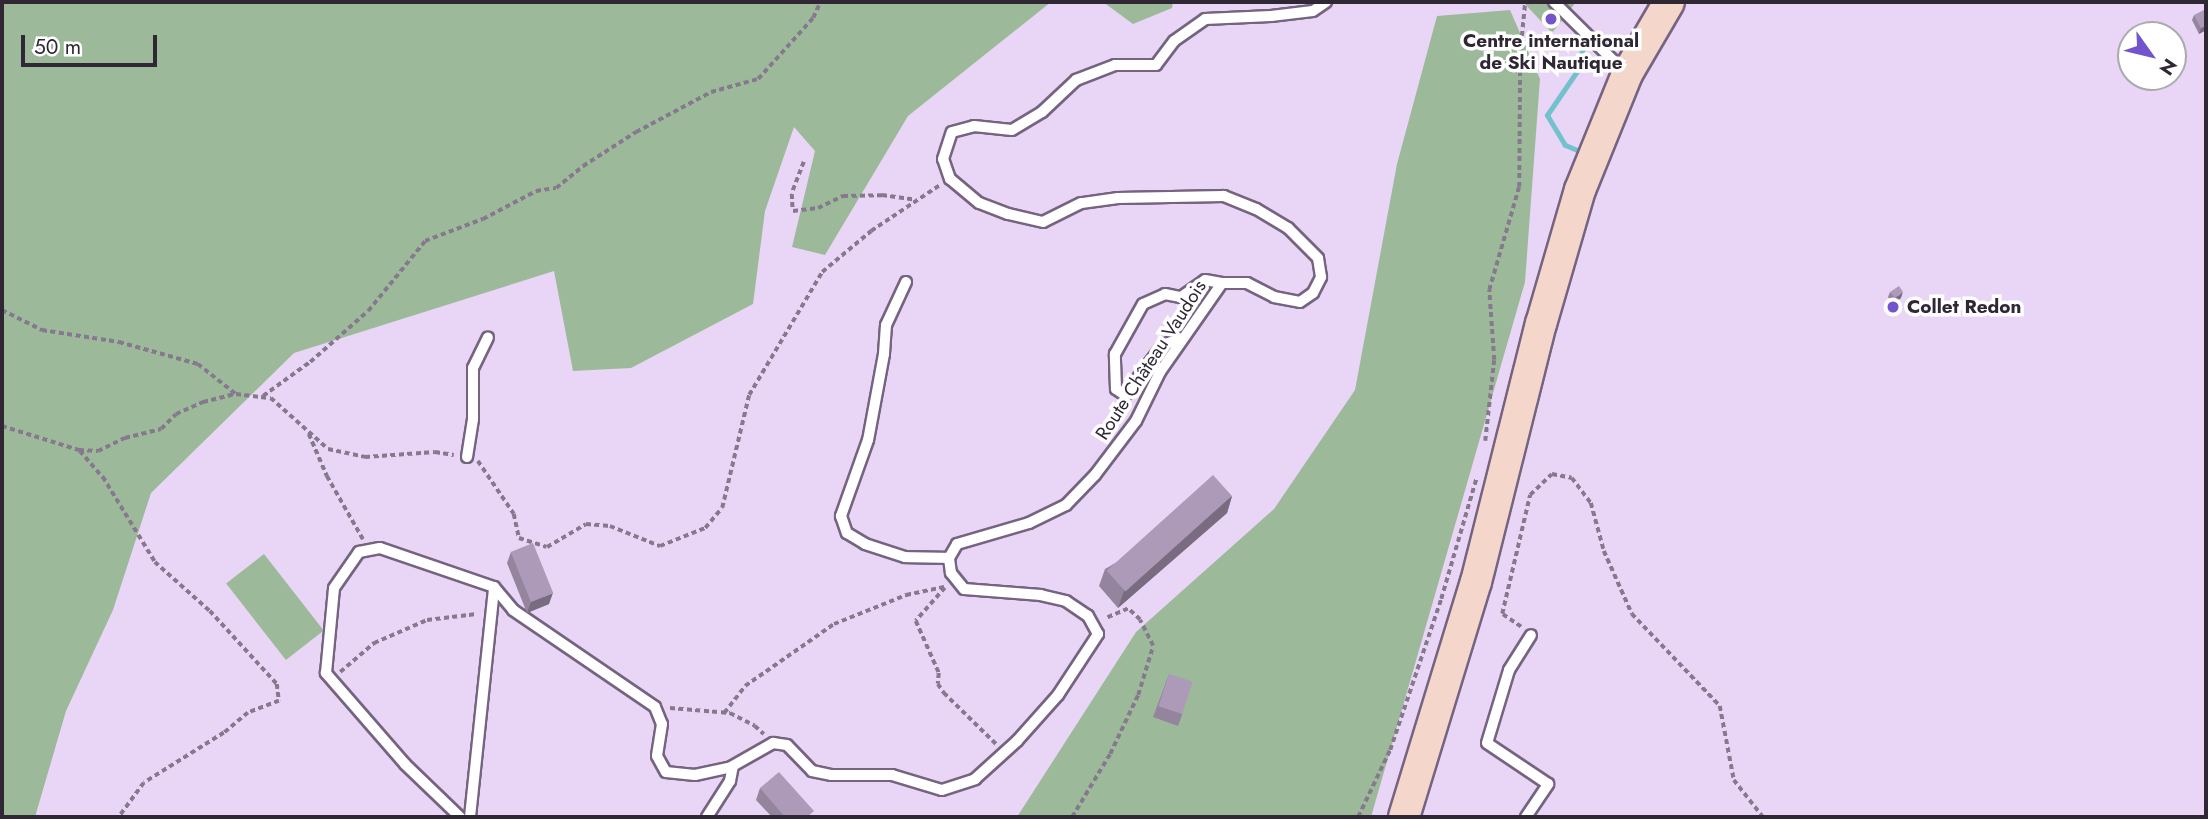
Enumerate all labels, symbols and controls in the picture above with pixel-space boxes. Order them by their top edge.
marker: Centre international de Ski Nautique [1543,11,1559,27]
scale bar [24,21,161,65]
north arrow [2117,21,2187,91]
place label: Centre international de Ski Nautique [1463,30,1639,74]
text: 50 m [34,32,81,62]
text: N [2153,53,2184,81]
street label: Route Château Vaudois [1091,276,1211,444]
place label: Collet Redon [1907,296,2021,318]
marker: Collet Redon [1885,299,1901,315]

